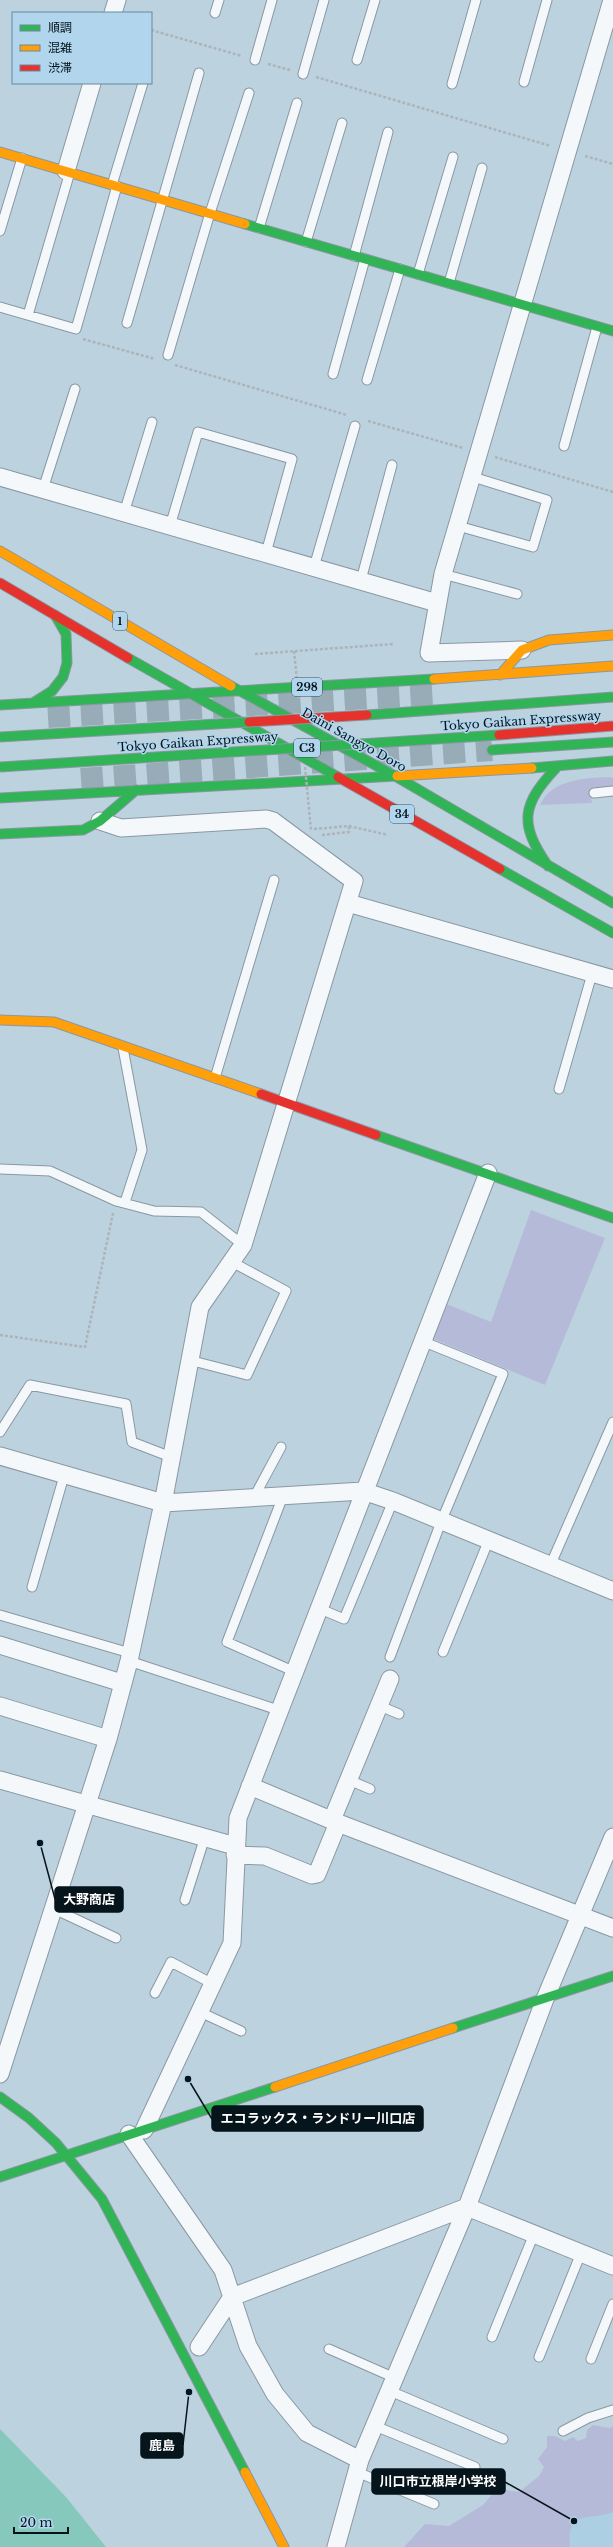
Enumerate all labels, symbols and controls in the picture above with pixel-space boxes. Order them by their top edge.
legend [12,12,152,84]
text: 順調 [48,20,72,35]
text: 混雑 [48,40,72,55]
text: 渋滞 [48,60,72,75]
road number: 1 [113,612,127,630]
road number: 298 [292,678,322,696]
street label: Daini Sangyo Doro [299,705,409,775]
street label: Tokyo Gaikan Expressway [440,707,602,734]
street label: Tokyo Gaikan Expressway [117,728,279,755]
road number: C3 [294,739,320,757]
road number: 34 [390,805,414,823]
callout: 大野商店 [55,1887,123,1912]
text: 大野商店 [63,1891,115,1908]
callout: エコラックス・ランドリー川口店 [212,2106,423,2131]
text: エコラックス・ランドリー川口店 [221,2110,415,2127]
callout: 鹿島 [141,2433,183,2458]
text: 鹿島 [149,2437,175,2454]
callout: 川口市立根岸小学校 [372,2469,505,2494]
text: 川口市立根岸小学校 [379,2473,497,2490]
scale bar [14,2509,68,2535]
text: 20 m [20,2515,52,2530]

